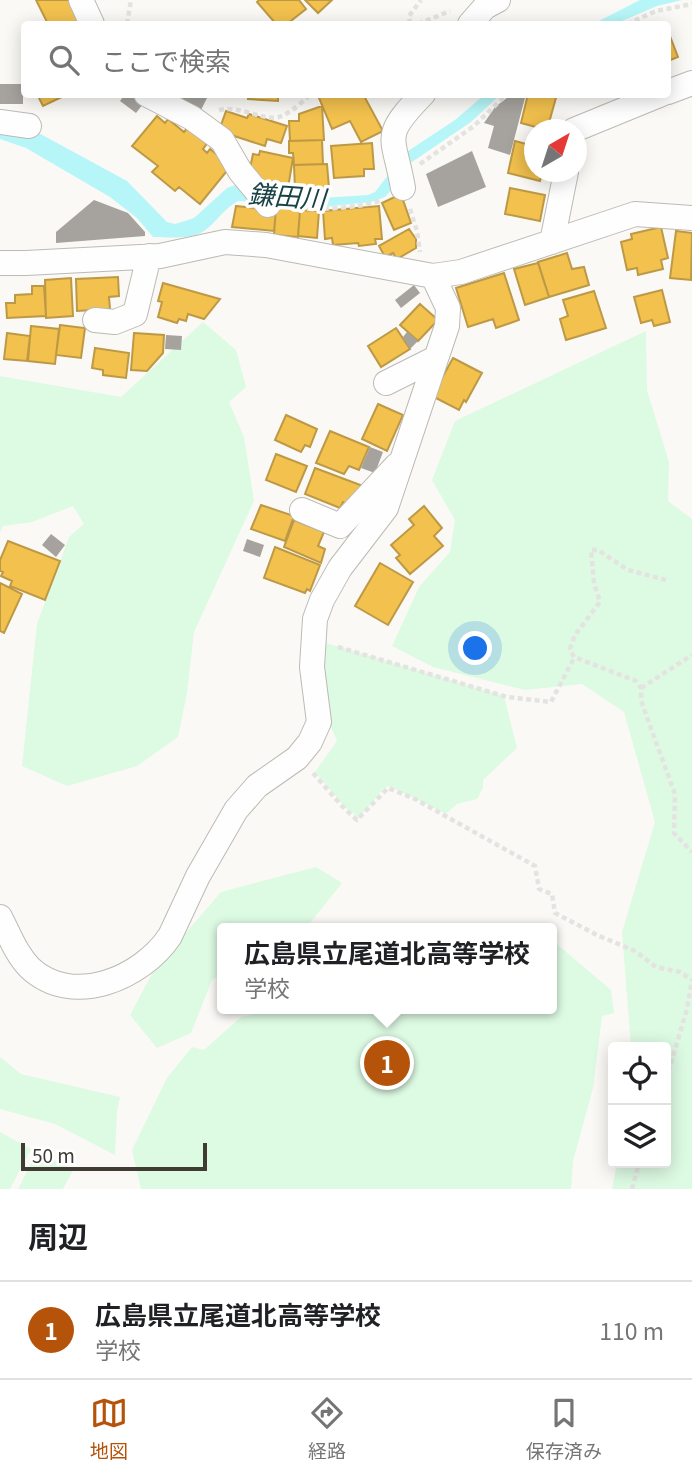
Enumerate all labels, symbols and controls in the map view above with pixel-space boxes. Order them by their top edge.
search box [21,21,671,98]
icon: search [45,41,83,79]
text: ここで検索 [101,41,231,78]
north arrow [524,119,587,182]
water label: 鎌田川 [247,173,330,216]
your location [458,631,492,665]
popup [217,923,557,1014]
text: 広島県立尾道北高等学校 [244,933,530,970]
text: 学校 [244,970,290,1004]
pin: 1 [364,1037,410,1089]
map controls [608,1042,671,1168]
button: locate [608,1042,671,1105]
button: layers [608,1105,671,1168]
scale bar [21,1140,206,1172]
text: 50 m [32,1141,75,1168]
text: 周辺 [28,1213,88,1257]
text: 広島県立尾道北高等学校 [95,1295,381,1332]
text: 1 [44,1313,58,1347]
text: 110 m [599,1313,664,1347]
text: 学校 [95,1332,141,1366]
tab: 地図 [90,1394,128,1463]
tab: 経路 [308,1394,346,1463]
tab: 保存済み [526,1394,602,1463]

